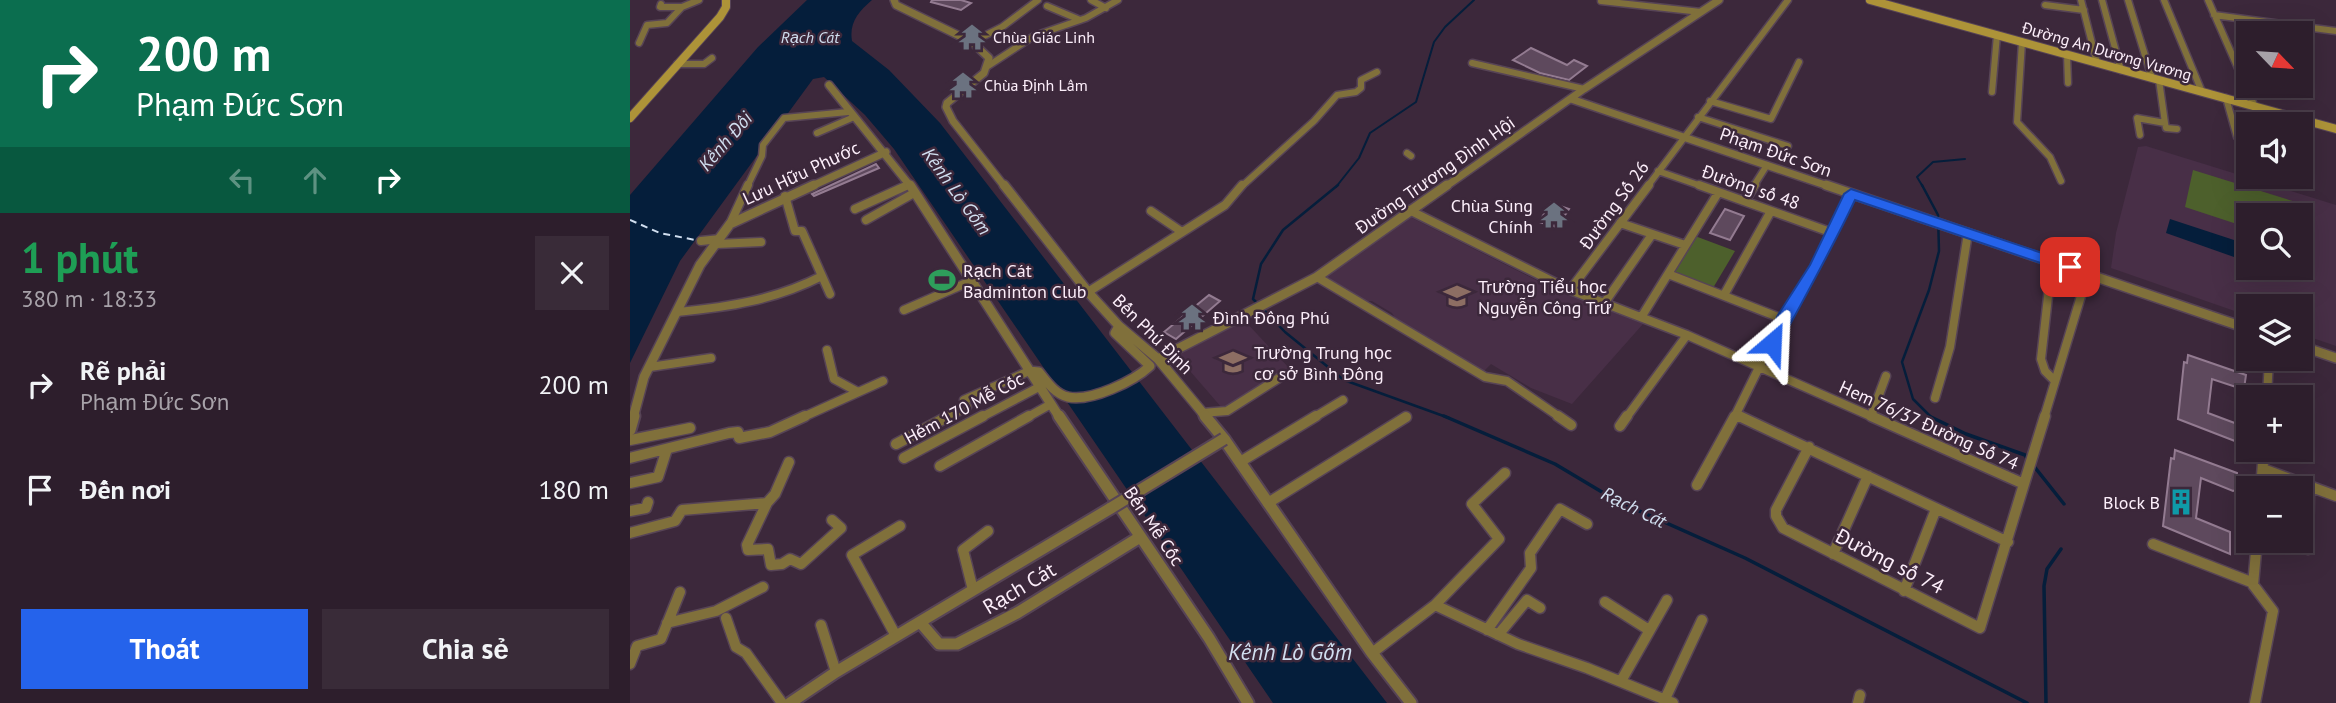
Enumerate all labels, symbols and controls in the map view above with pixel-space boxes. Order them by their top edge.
street label: Đường An Dương Vương [2019,17,2194,85]
text: 200 m [136,21,271,85]
north arrow [2236,21,2314,98]
map controls [2236,21,2313,553]
temple icon: Chùa Giác Linh [957,22,987,52]
water label: Rạch Cát [781,27,840,47]
place label: Chùa Giác Linh [993,27,1095,47]
icon: right [21,28,112,119]
temple icon: Chùa Định Lâm [948,70,978,100]
place label: Chùa Định Lâm [984,75,1088,95]
text: Phạm Đức Sơn [136,83,344,125]
water label: Kênh Đôi [693,106,758,176]
street label: Đường Trương Đình Hội [1350,111,1519,239]
button: sound [2236,112,2313,189]
street label: Phạm Đức Sơn [1717,122,1835,182]
street label: Lưu Hữu Phước [739,136,863,210]
water label: Kênh Lò Gốm [917,142,997,240]
street label: Đường Số 26 [1574,156,1654,254]
street label: Đường số 48 [1698,159,1803,214]
icon: left [223,161,261,199]
icon: ahead [296,161,334,199]
icon: right [369,161,407,199]
place label: Chùa Sùng Chính [1451,194,1533,238]
temple icon: Chùa Sùng Chính [1539,200,1569,230]
button: search [2236,203,2313,280]
text: 1 phút [21,230,138,285]
button: close [535,236,609,310]
pin [2040,237,2100,297]
icon: arrive [2051,248,2089,286]
place label: Rạch Cát Badminton Club [963,259,1087,303]
sports icon: Rạch Cát Badminton Club [927,265,957,295]
place label: Trường Tiểu học Nguyễn Công Trứ [1478,275,1612,319]
school or university icon: Trường Tiểu học Nguyễn Công Trứ [1442,281,1472,311]
text: 380 m · 18:33 [21,284,157,313]
street label: Bến Phú Định [1108,289,1198,379]
button: layers [2236,294,2313,371]
temple icon: Đình Đông Phú [1177,302,1207,332]
place label: Đình Đông Phú [1212,306,1330,329]
position arrow [1735,306,1809,380]
place label: Trường Trung học cơ sở Bình Đông [1254,341,1392,385]
school or university icon: Trường Trung học cơ sở Bình Đông [1218,347,1248,377]
text: Rẽ phải [80,354,166,387]
icon: right [21,366,59,404]
street label: Hẻm 170 Mễ Cốc [900,367,1028,449]
text: 200 m [538,368,609,401]
street label: Hem 76/37 Đường Số 74 [1836,375,2022,475]
button: + [2236,385,2313,462]
text: Phạm Đức Sơn [80,387,229,416]
icon: arrive [21,471,59,509]
text: Đến nơi [80,473,171,506]
text: 180 m [538,473,609,506]
button: − [2236,476,2313,553]
water label: Rạch Cát [1598,481,1671,533]
street label: Bến Mễ Cốc [1119,482,1189,570]
building icon: Block B [2166,487,2196,517]
place label: Block B [2103,491,2160,514]
street label: Đường số 74 [1830,522,1949,600]
street label: Rạch Cát [978,556,1060,620]
button: Thoát [21,609,308,689]
button: Chia sẻ [322,609,609,689]
water label: Kênh Lò Gốm [1228,637,1352,666]

